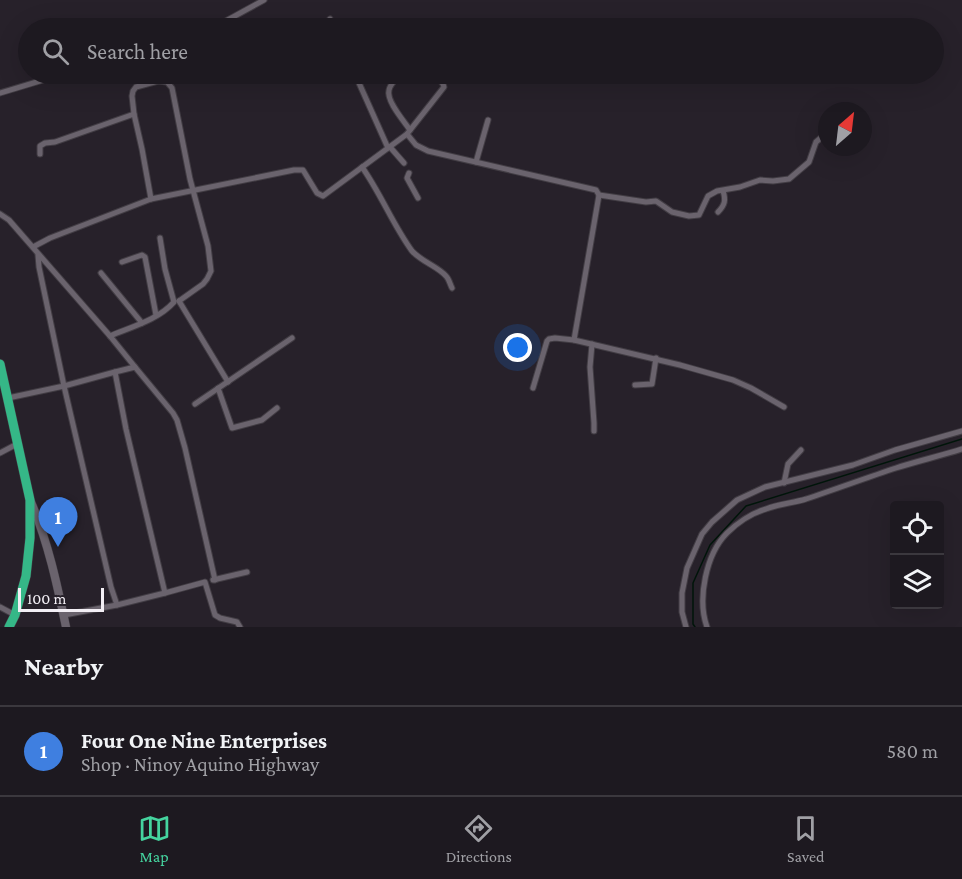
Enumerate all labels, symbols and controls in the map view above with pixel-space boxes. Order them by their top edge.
search box [18,18,944,84]
icon: search [39,35,72,68]
text: Search here [87,39,188,64]
north arrow [818,102,872,156]
your location [503,333,532,362]
pin: 1 [38,498,78,547]
map controls [890,501,944,609]
button: locate [890,501,944,555]
button: layers [890,555,944,609]
scale bar [18,585,104,612]
text: 100 m [27,590,66,607]
text: Nearby [24,652,103,681]
text: Four One Nine Enterprises [81,728,327,753]
text: 1 [40,740,47,762]
text: 580 m [887,740,938,762]
text: Shop · Ninoy Aquino Highway [81,753,319,775]
tab: Map [138,812,171,865]
tab: Directions [446,812,512,865]
tab: Saved [787,812,824,865]

